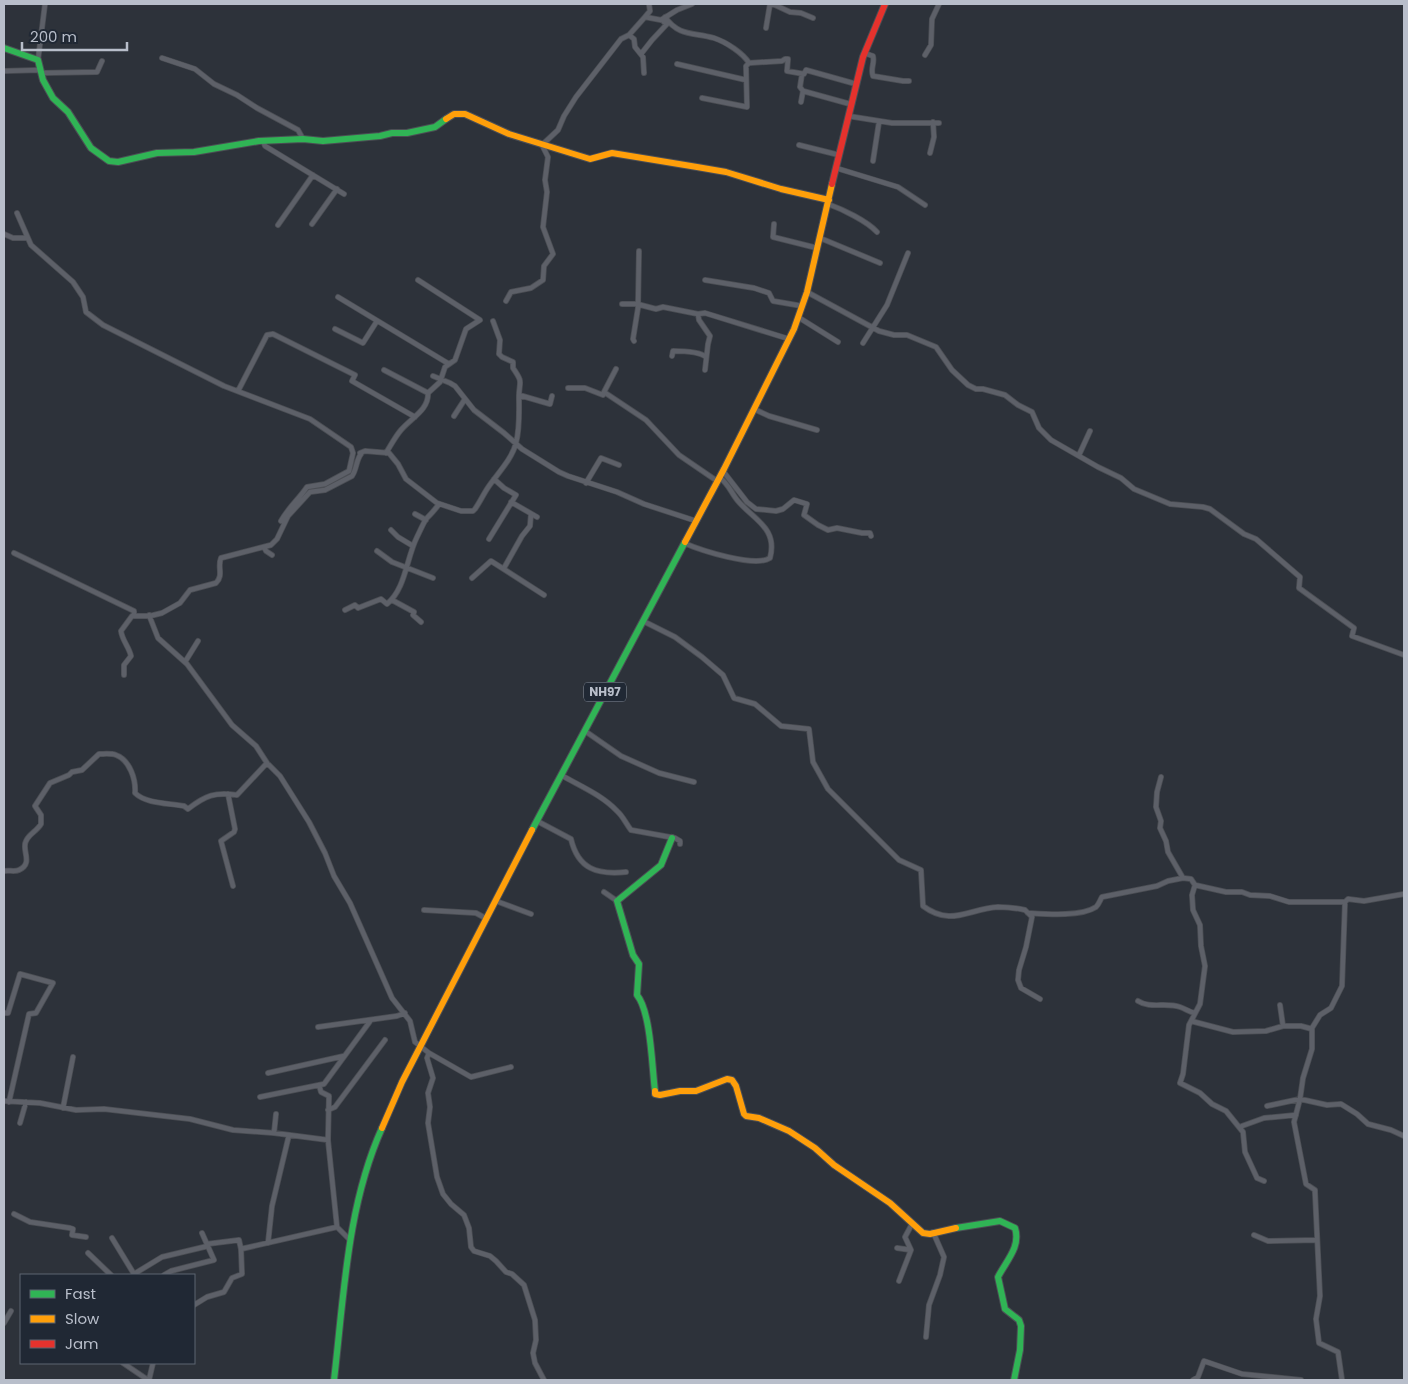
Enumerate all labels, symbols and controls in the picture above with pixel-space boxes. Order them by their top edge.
scale bar [22,20,128,52]
text: 200 m [30,26,77,47]
road number: NH97 [584,682,626,702]
legend [20,1274,195,1364]
text: Fast [65,1283,96,1304]
text: Slow [65,1308,100,1329]
text: Jam [65,1333,99,1354]

